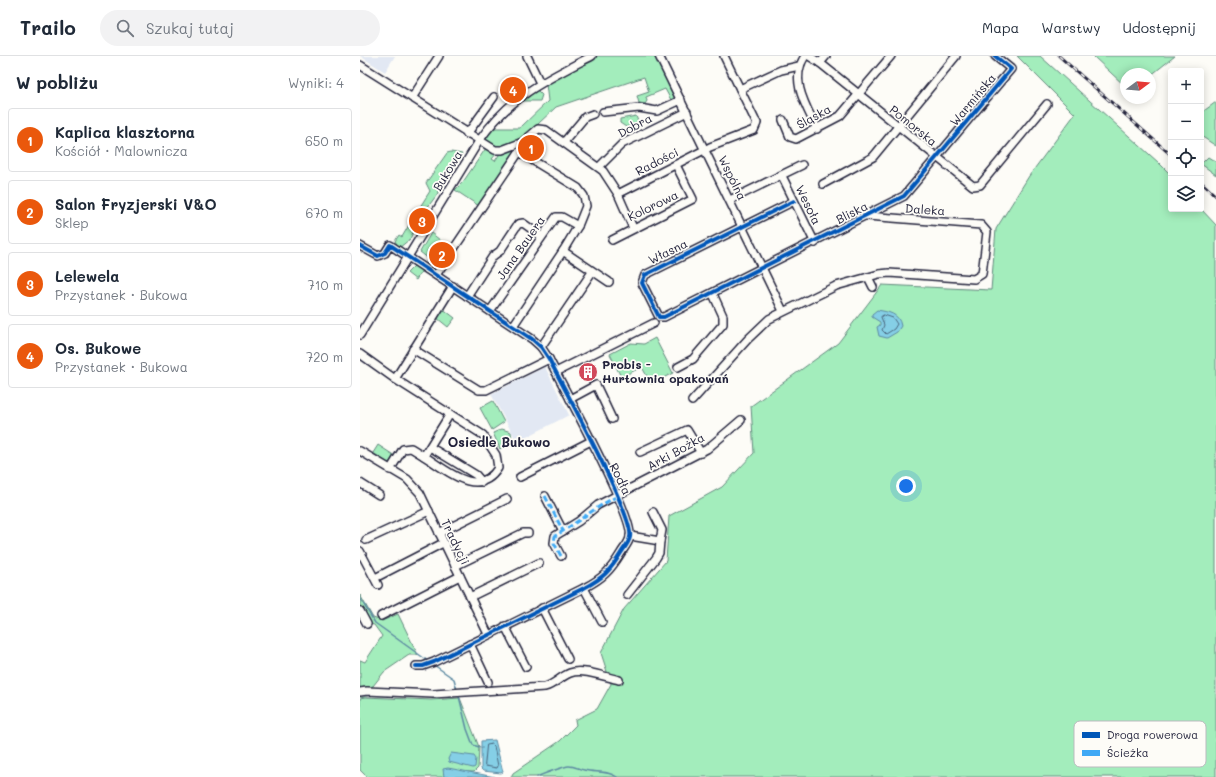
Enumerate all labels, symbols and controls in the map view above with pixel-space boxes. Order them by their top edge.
search box [100,10,380,46]
text: Trailo [20,15,76,40]
icon: search [114,17,136,39]
text: Szukaj tutaj [146,18,234,38]
text: Mapa [982,18,1019,37]
text: Warstwy [1041,18,1100,37]
text: Udostępnij [1122,18,1196,37]
north arrow [1120,68,1156,104]
map controls [1168,68,1204,212]
button: + [1168,68,1204,104]
street label: Warmińska [946,70,999,129]
text: W pobliżu [16,71,98,93]
text: Wyniki: 4 [288,74,344,91]
pin: 4 [500,75,526,105]
street label: Śląska [793,100,834,132]
street label: Pomorska [887,101,941,149]
button: − [1168,104,1204,140]
street label: Dobra [615,109,654,141]
text: Kaplica klasztorna [55,122,195,142]
text: 1 [27,132,33,149]
text: 650 m [305,132,343,149]
pin: 1 [518,133,544,163]
button: locate [1168,140,1204,176]
text: Kościół · Malownicza [55,142,188,159]
street label: Radości [632,143,681,179]
street label: Bukowa [429,147,465,194]
street label: Wspólna [715,152,751,203]
button: layers [1168,176,1204,212]
street label: Wesoła [792,182,825,227]
street label: Kolorowa [625,186,681,224]
text: Salon Fryzjerski V&O [55,194,217,214]
street label: Bliska [833,197,870,227]
street label: Daleka [905,200,946,218]
text: 2 [26,204,34,221]
text: 670 m [305,204,343,221]
pin: 3 [409,206,435,236]
street label: Jana Bauera [492,212,548,283]
text: Sklep [55,214,89,231]
street label: Własna [645,235,690,267]
pin: 2 [429,240,455,270]
text: Lelewela [55,266,119,286]
text: 3 [26,276,34,293]
text: 710 m [307,276,343,293]
text: Przystanek · Bukowa [55,286,188,303]
text: Os. Bukowe [55,338,141,358]
text: 4 [26,348,34,365]
text: 720 m [306,348,343,365]
place label: Probis - Hurtownia opakowań [602,356,729,386]
text: Przystanek · Bukowa [55,358,188,375]
building icon: Probis - Hurtownia opakowań [577,361,599,383]
street label: Arki Bożka [644,429,707,473]
district label: Osiedle Bukowo [448,433,550,450]
street label: Rodła [606,460,635,497]
your location [896,476,916,496]
street label: Tradycji [438,516,474,567]
legend [1074,721,1206,767]
text: Droga rowerowa [1107,727,1198,742]
text: Ścieżka [1107,745,1149,760]

